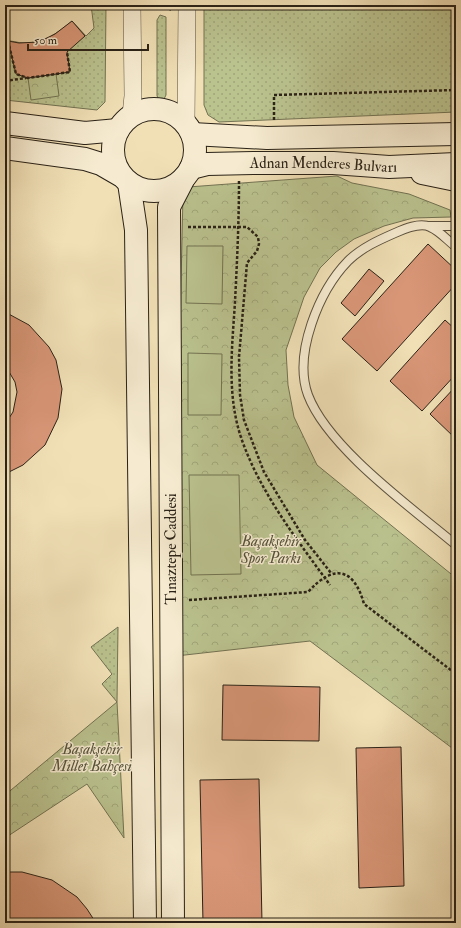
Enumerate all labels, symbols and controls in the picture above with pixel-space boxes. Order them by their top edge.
scale bar [28,26,148,52]
text: 50 m [34,33,58,48]
street label: Adnan Menderes Bulvarı [249,154,397,177]
street label: Tınaztepe Caddesi [162,493,182,605]
park label: Başakşehir Spor Parkı [240,532,302,568]
park label: Başakşehir Millet Bahçesi [51,740,132,776]

